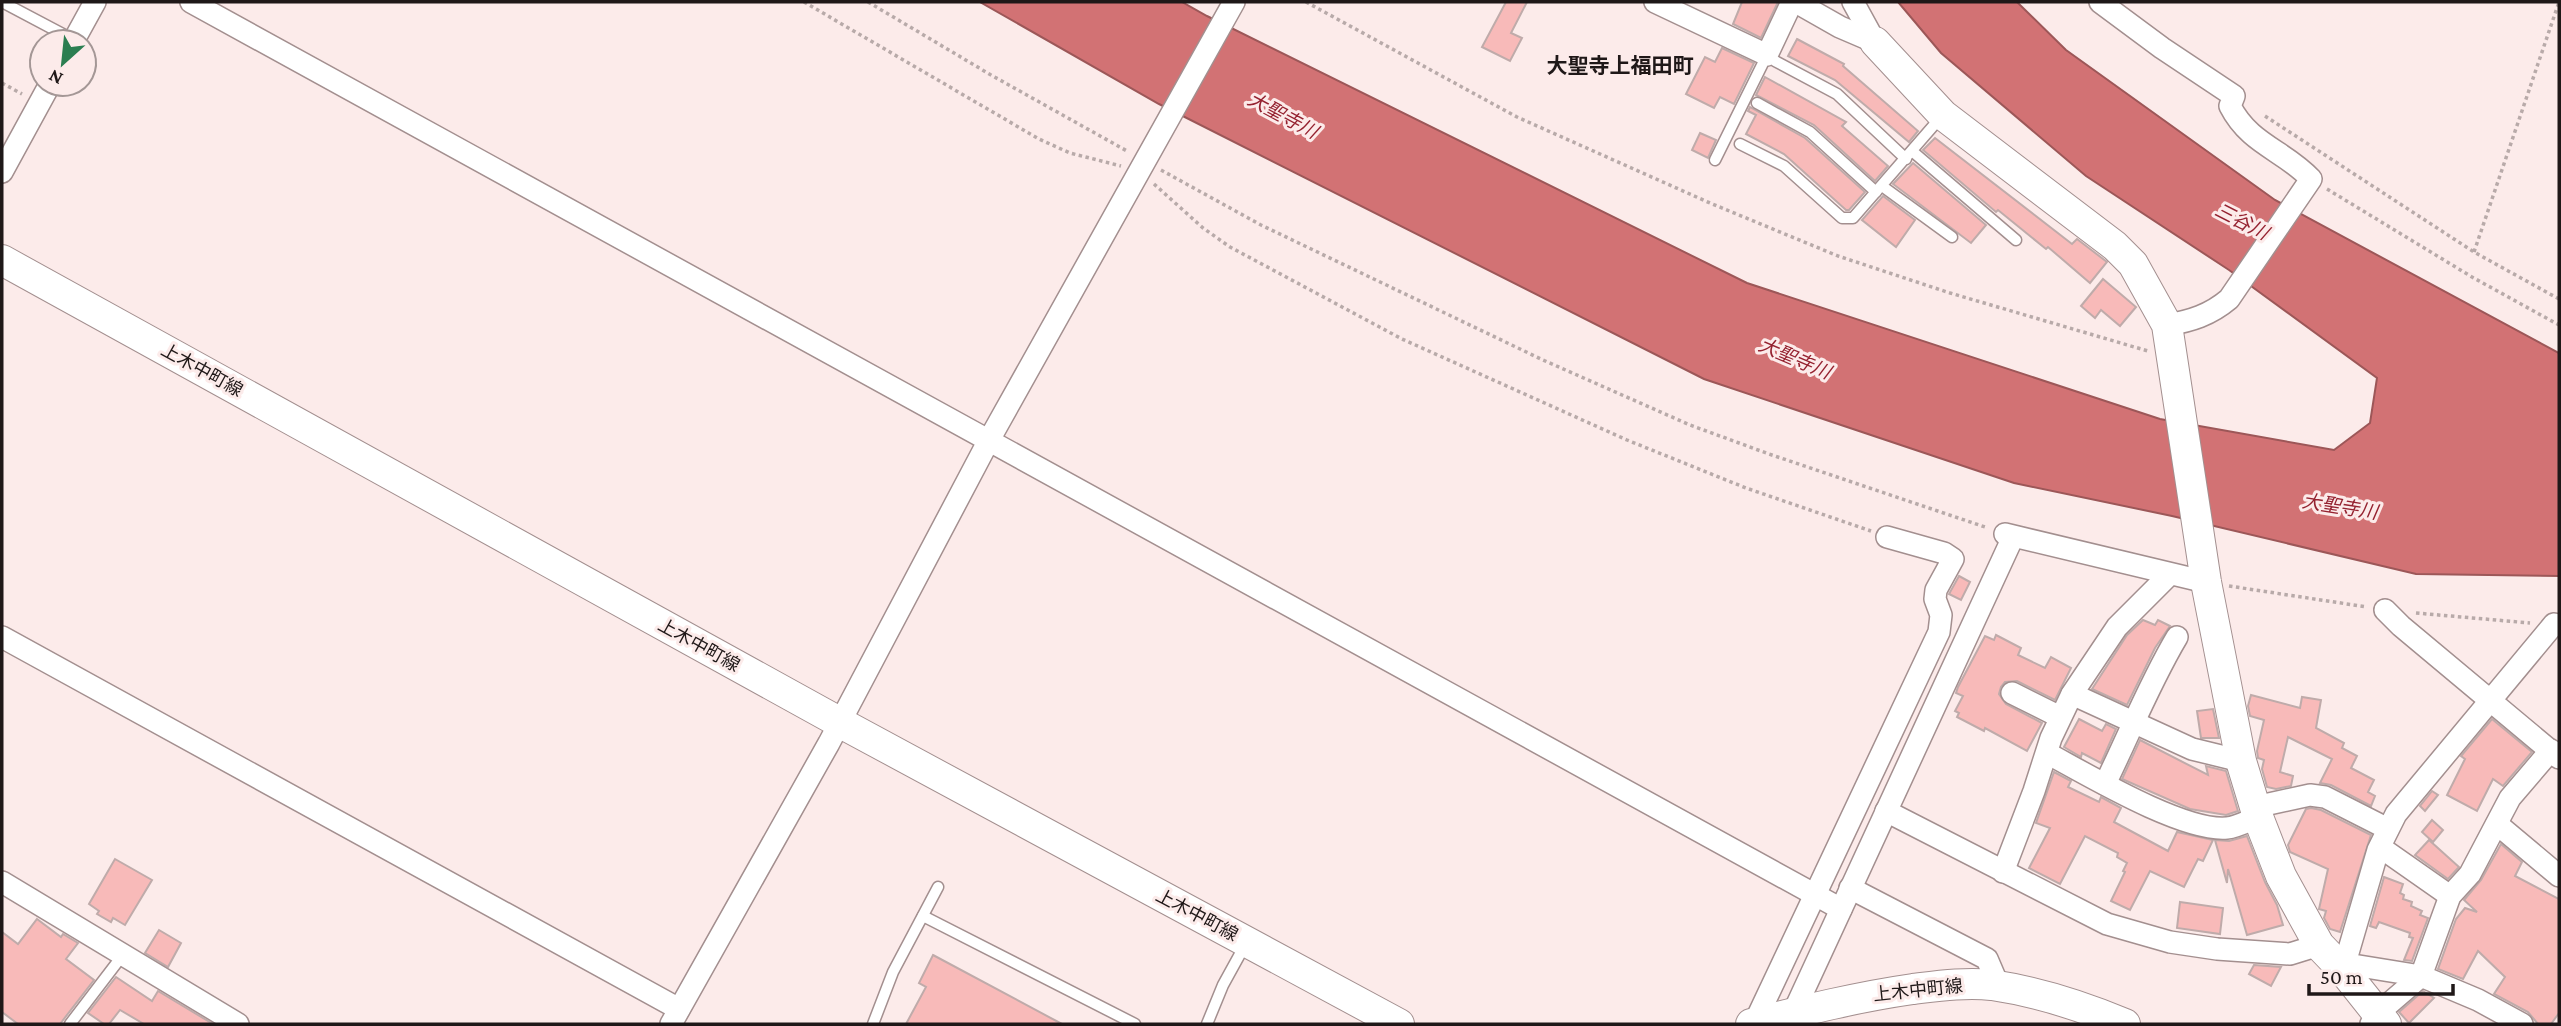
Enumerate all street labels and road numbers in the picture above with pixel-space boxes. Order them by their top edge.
street label: 上木中町線 [158,339,246,401]
street label: 上木中町線 [655,614,743,676]
street label: 上木中町線 [1153,885,1241,945]
street label: 上木中町線 [1872,975,1964,1005]

